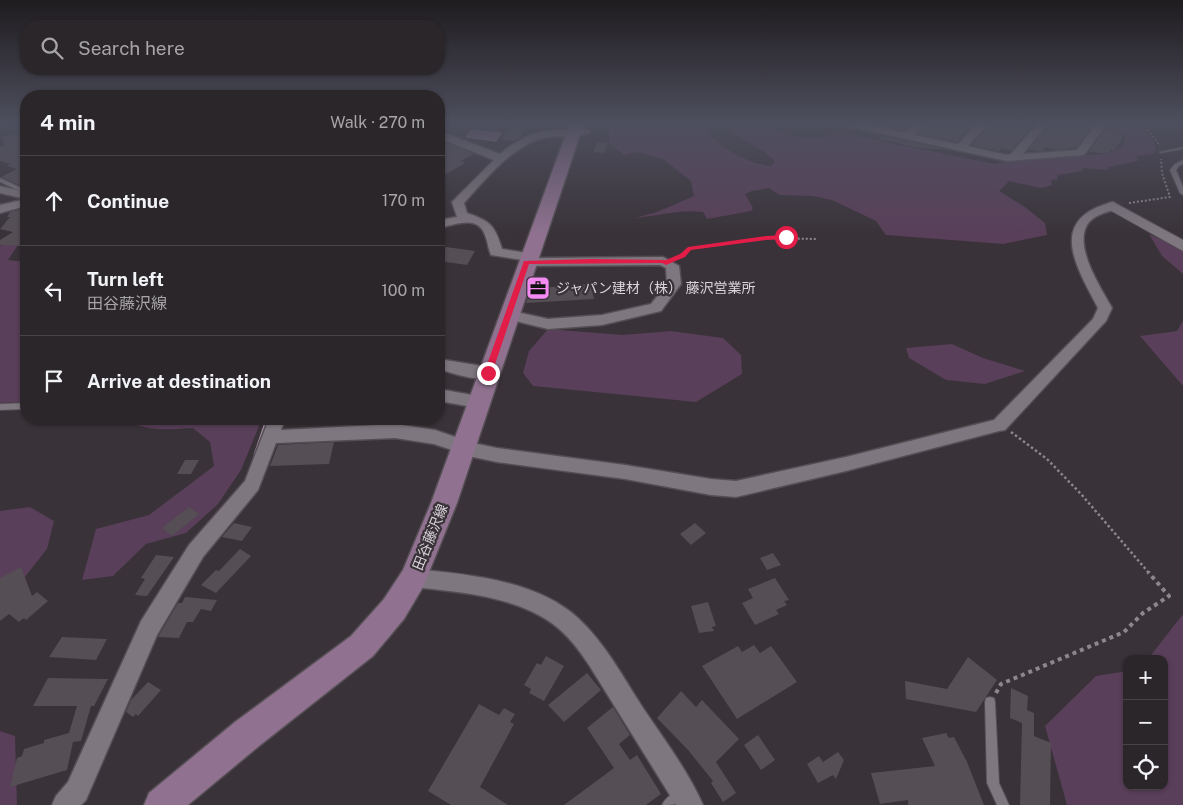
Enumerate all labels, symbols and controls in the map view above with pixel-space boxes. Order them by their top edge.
search box [20,20,445,75]
icon: search [38,34,66,62]
text: Search here [78,37,185,59]
text: 4 min [40,110,95,135]
text: Walk · 270 m [330,113,425,132]
icon: ahead [40,187,68,215]
text: Continue [87,190,169,212]
text: 170 m [382,191,425,210]
route start [775,226,798,249]
text: Turn left [87,268,164,290]
office icon: ジャパン建材（株） 藤沢営業所 [525,275,551,301]
icon: left [40,277,68,305]
place label: ジャパン建材（株） 藤沢営業所 [556,280,755,296]
text: 100 m [381,281,425,300]
text: 田谷藤沢線 [87,294,167,313]
route end [477,362,500,385]
icon: arrive [40,367,68,395]
text: Arrive at destination [87,370,271,392]
street label: 田谷藤沢線 [409,502,451,572]
map controls [1123,655,1168,790]
button: + [1123,655,1168,700]
button: − [1123,700,1168,745]
button: locate [1123,745,1168,790]

